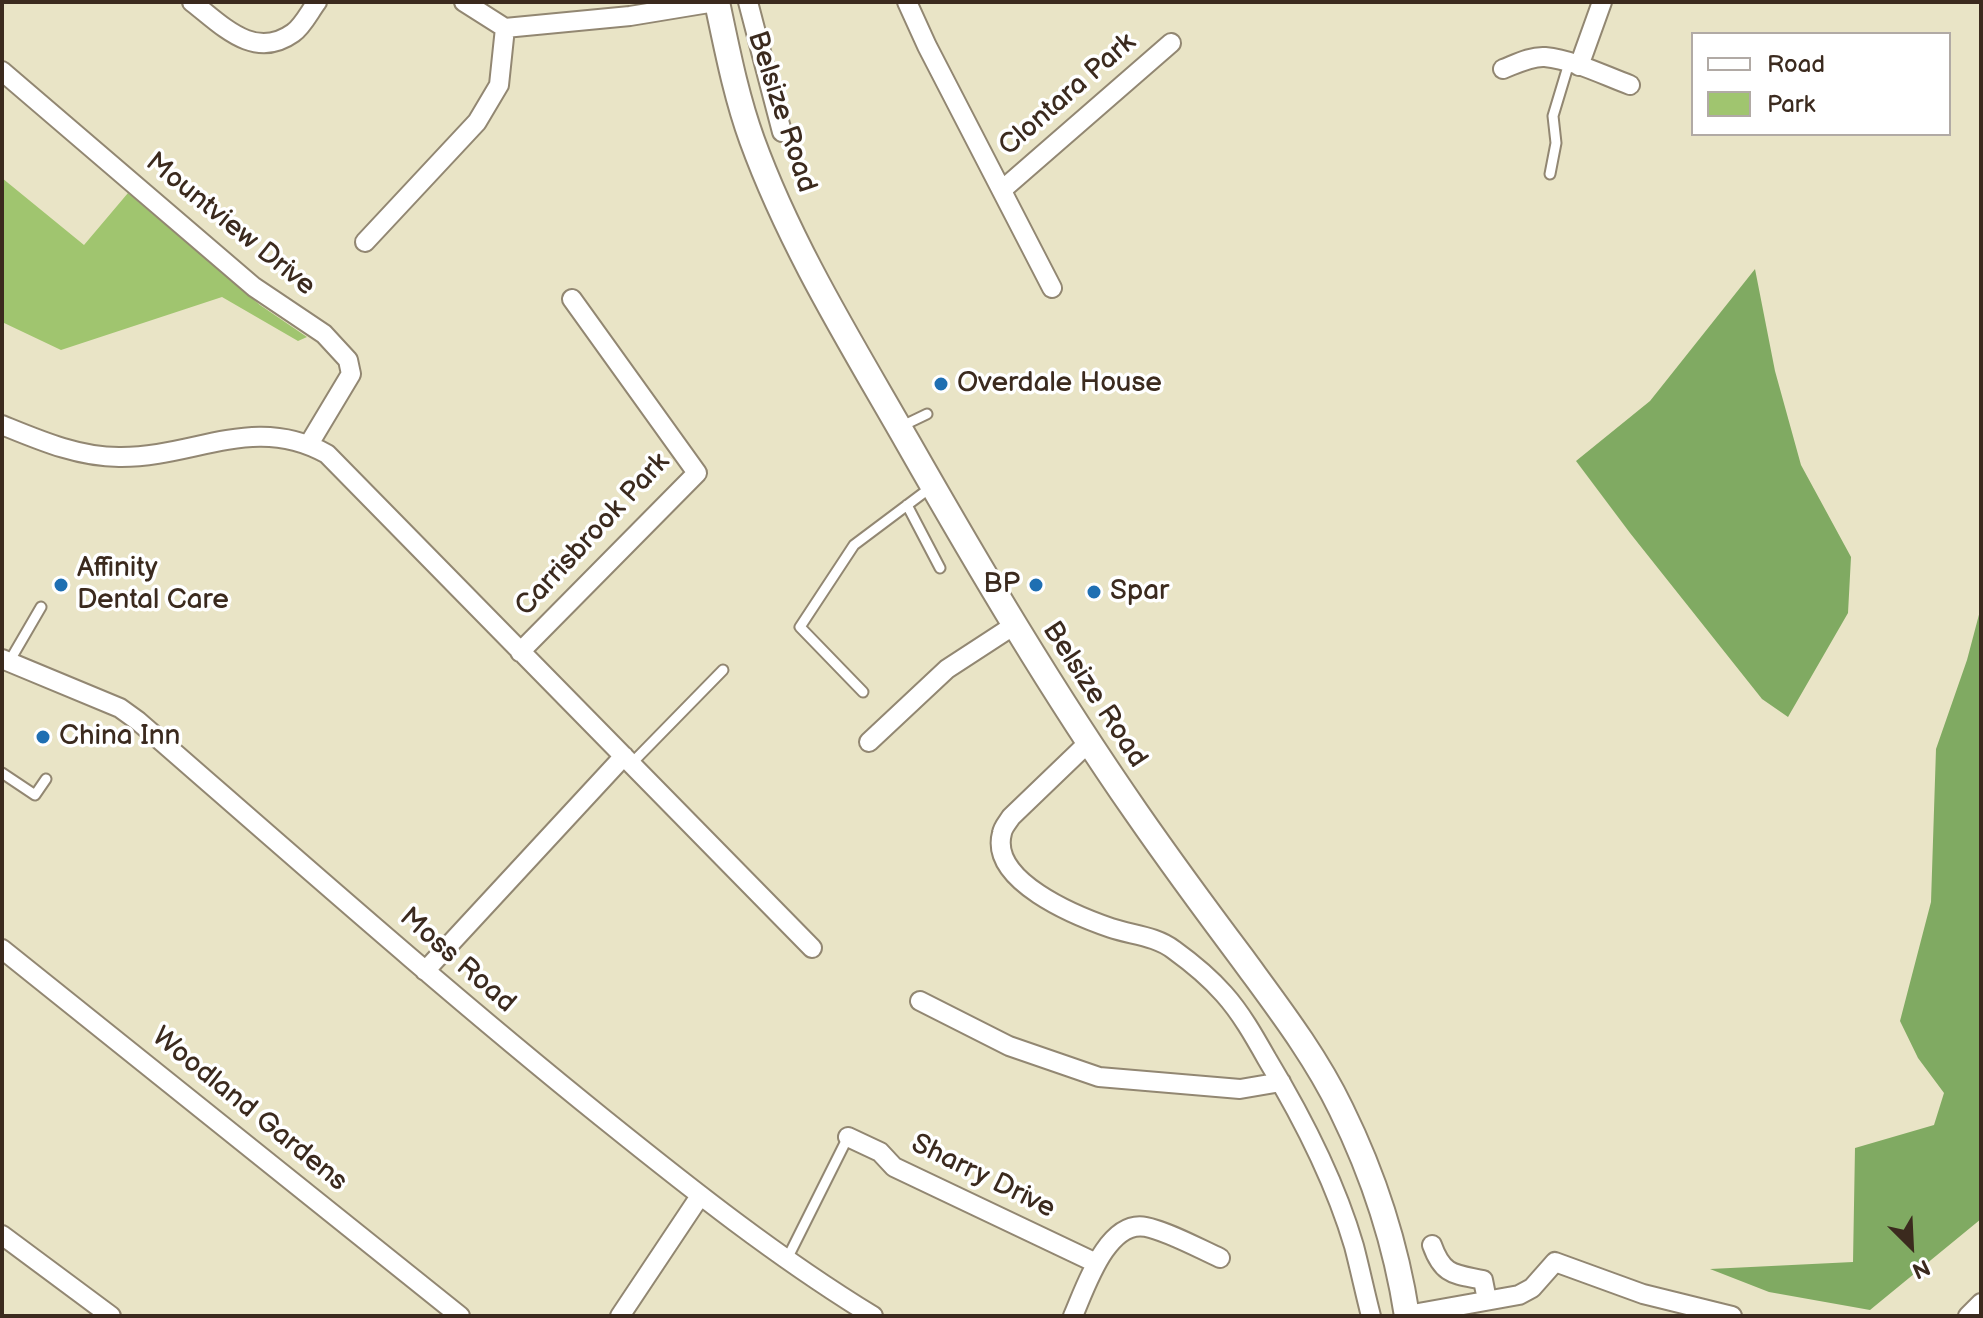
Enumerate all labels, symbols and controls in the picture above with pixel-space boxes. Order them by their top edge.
street label: Clontara Park [993,26,1143,164]
street label: Belsize Road [739,27,823,197]
legend [1691,32,1951,136]
text: Road [1767,50,1825,79]
text: Park [1767,90,1815,119]
street label: Mountview Drive [138,146,322,304]
place label: Overdale House [957,367,1162,401]
marker: Overdale House [932,375,950,393]
street label: Carrisbrook Park [509,446,677,624]
place label: Affinity Dental Care [77,552,229,618]
place label: BP [983,568,1020,602]
place label: Spar [1110,575,1169,609]
marker: Affinity Dental Care [52,576,70,594]
marker: BP [1027,576,1045,594]
marker: Spar [1085,583,1103,601]
street label: Belsize Road [1034,616,1154,774]
place label: China Inn [59,720,180,754]
marker: China Inn [34,728,52,746]
street label: Moss Road [392,901,522,1021]
street label: Woodland Gardens [144,1021,354,1199]
street label: Sharry Drive [906,1128,1060,1226]
north arrow [1871,1206,1951,1286]
text: N [1908,1253,1934,1284]

